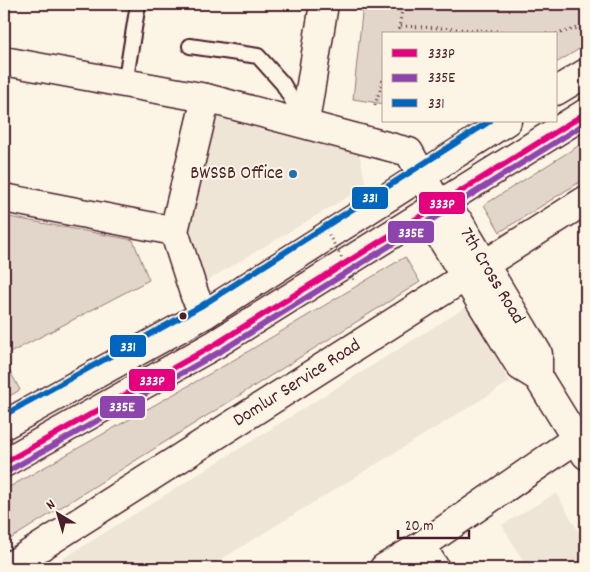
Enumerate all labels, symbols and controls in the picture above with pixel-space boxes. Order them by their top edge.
legend [382,32,558,122]
text: 333P [428,44,455,66]
text: 335E [428,68,455,90]
text: 331 [428,94,445,116]
place label: BWSSB Office [190,161,283,188]
marker: BWSSB Office [287,168,299,180]
line badge: 331 [351,186,389,210]
text: 331 [362,189,378,209]
line badge: 333P [418,191,466,215]
text: 333P [429,195,455,215]
line badge: 335E [387,220,435,244]
street label: 7th Cross Road [452,223,531,330]
text: 335E [398,224,424,244]
unlabelled marker [178,311,188,321]
street label: Domlur Service Road [228,333,366,434]
line badge: 331 [109,334,147,358]
text: 331 [120,338,136,358]
line badge: 333P [128,368,176,392]
text: 333P [139,372,165,392]
line badge: 335E [99,395,146,419]
text: 335E [109,398,135,418]
north arrow [32,490,82,540]
text: N [42,495,60,515]
scale bar [398,507,469,539]
text: 20 m [405,516,433,538]

